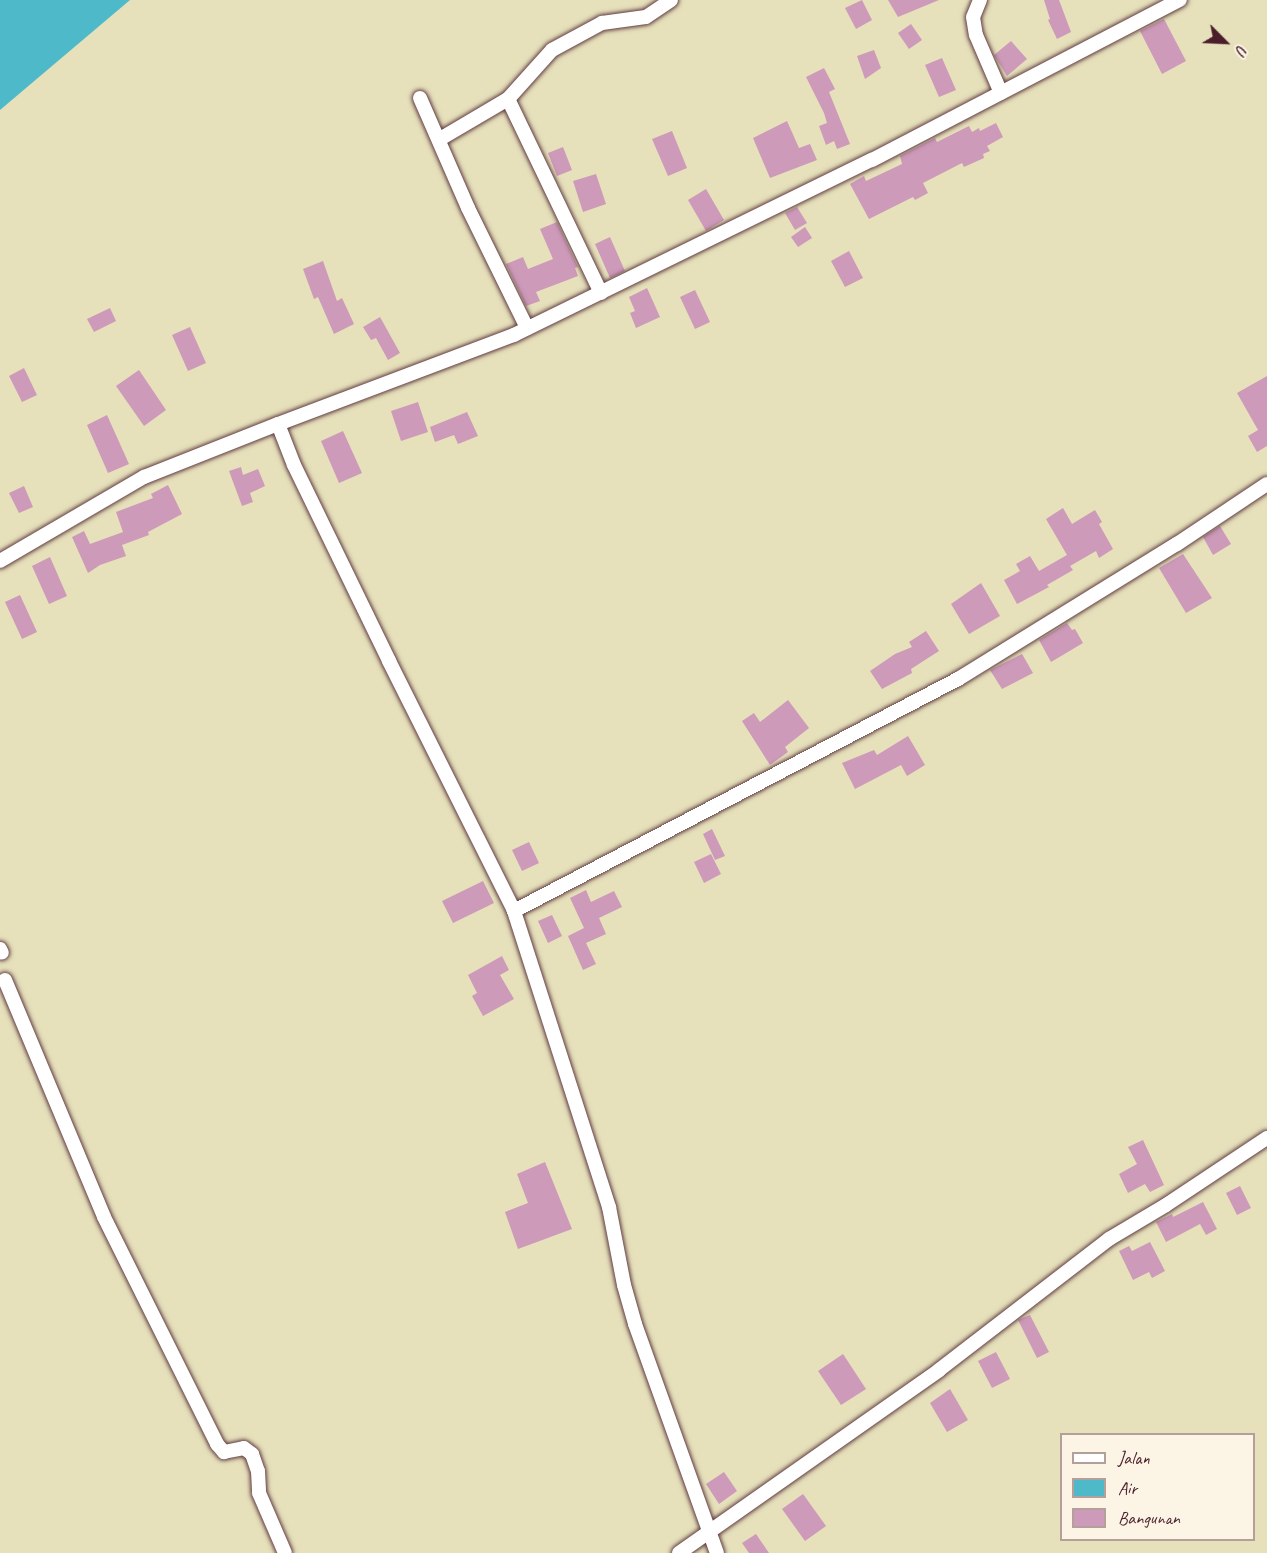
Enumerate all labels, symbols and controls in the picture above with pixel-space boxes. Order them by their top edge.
north arrow [1195,12,1255,72]
text: U [1231,42,1252,57]
legend [1060,1433,1255,1541]
text: Jalan [1118,1447,1150,1469]
text: Air [1118,1477,1137,1499]
text: Bangunan [1118,1507,1180,1529]

